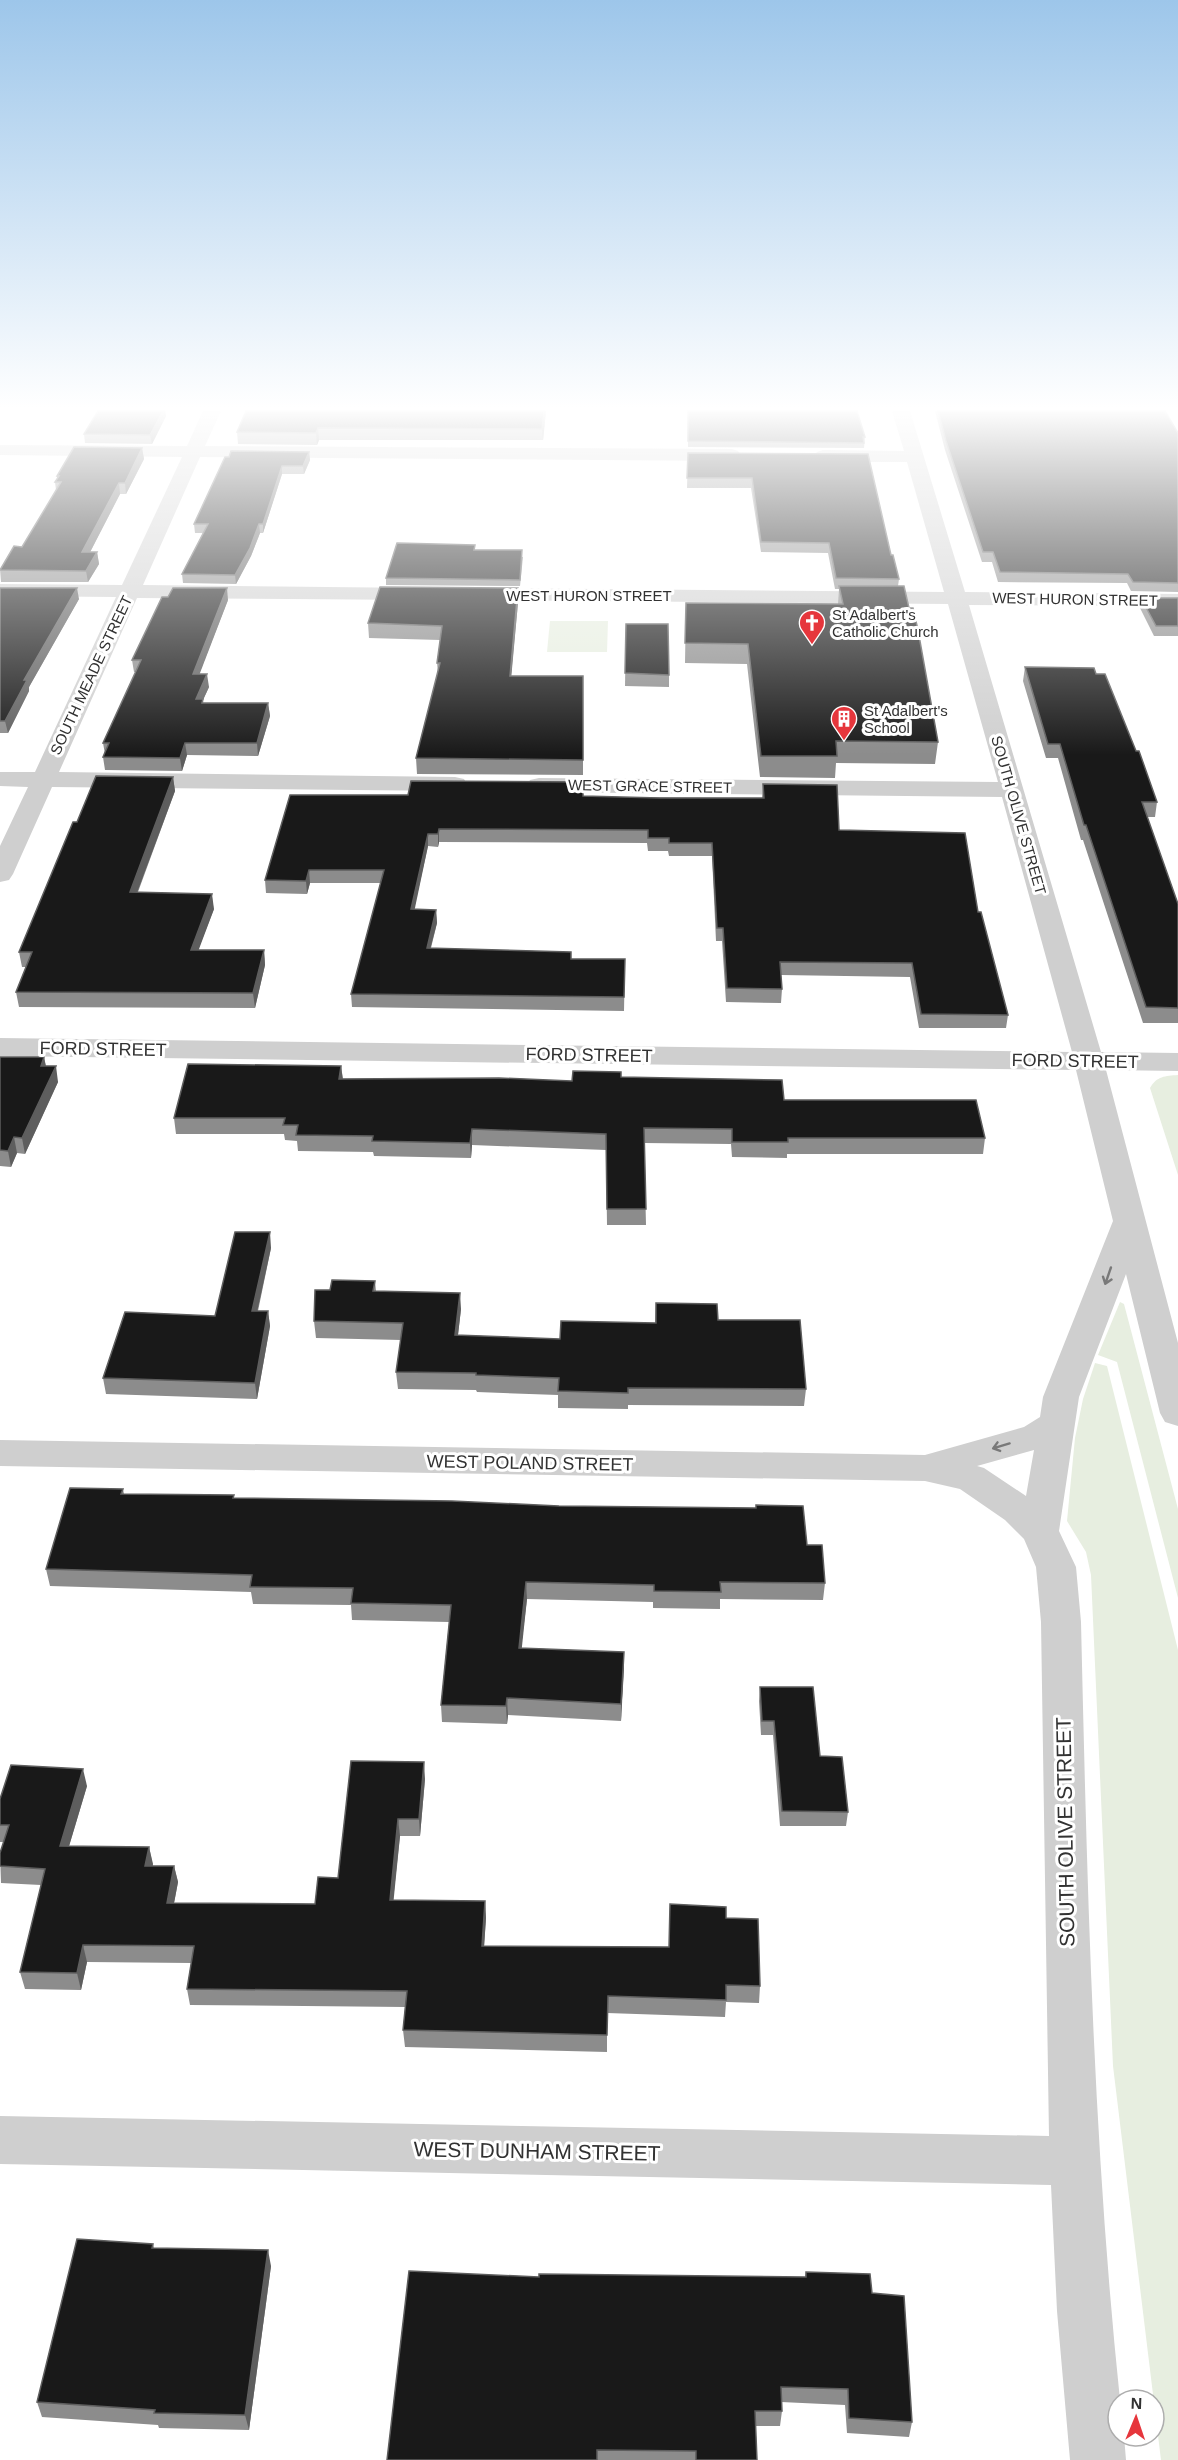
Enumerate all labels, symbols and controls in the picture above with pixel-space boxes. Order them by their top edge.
street label: WEST HURON STREET [506,587,672,604]
street label: WEST HURON STREET [992,589,1158,609]
street label: SOUTH MEADE STREET [47,593,135,757]
place label: St Adalbert's Catholic Church [832,606,939,640]
church icon: St Adalbert's Catholic Church [797,608,827,646]
place label: St Adalbert's School [864,702,948,736]
building icon: St Adalbert's School [829,704,859,742]
street label: SOUTH OLIVE STREET [988,734,1050,896]
street label: WEST GRACE STREET [568,776,732,796]
street label: FORD STREET [39,1038,167,1060]
street label: FORD STREET [525,1044,653,1066]
street label: FORD STREET [1011,1050,1139,1072]
one-way arrow [1102,1266,1113,1285]
one-way arrow [992,1441,1011,1452]
street label: WEST POLAND STREET [426,1451,634,1475]
street label: SOUTH OLIVE STREET [1051,1717,1079,1947]
street label: WEST DUNHAM STREET [413,2137,661,2165]
north arrow [1106,2388,1166,2448]
text: N [1130,2395,1143,2412]

